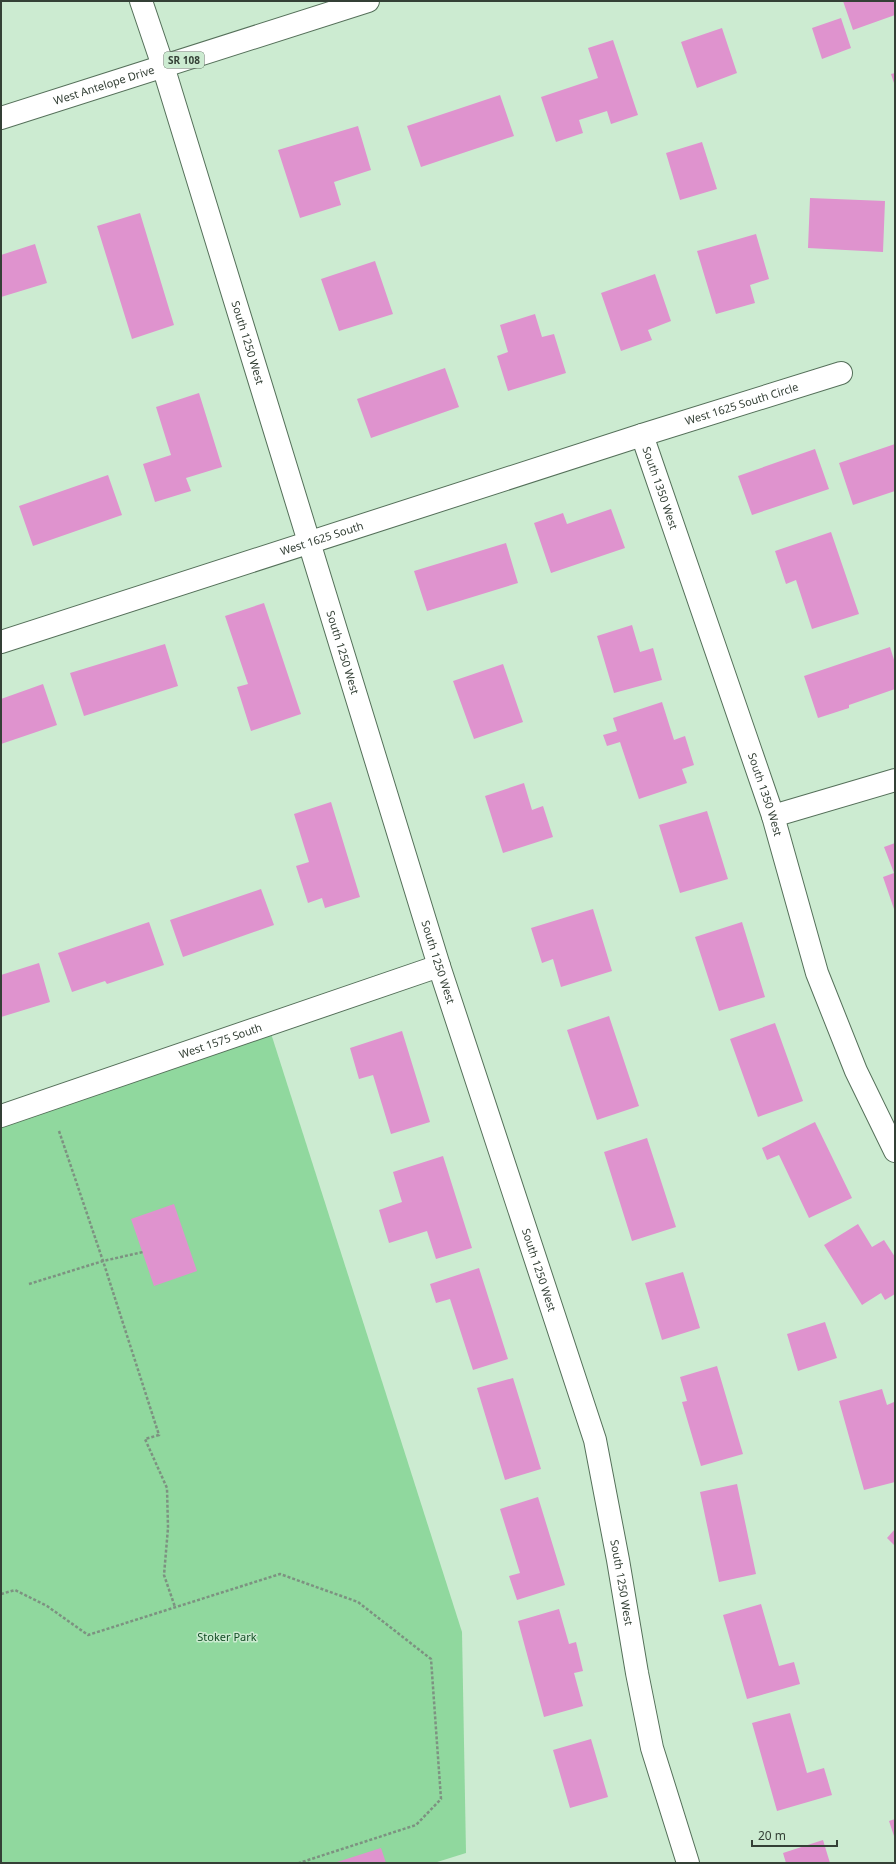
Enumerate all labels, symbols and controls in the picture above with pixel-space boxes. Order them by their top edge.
road number: SR 108 [164,52,204,68]
street label: West Antelope Drive [51,62,156,108]
street label: South 1250 West [228,299,268,386]
street label: West 1625 South Circle [683,379,800,428]
street label: South 1350 West [639,444,682,531]
street label: West 1625 South [278,517,365,558]
street label: South 1250 West [323,609,363,696]
street label: South 1350 West [745,751,786,838]
street label: South 1250 West [418,918,459,1006]
street label: West 1575 South [177,1019,264,1062]
street label: South 1250 West [519,1226,560,1313]
street label: South 1250 West [607,1538,637,1626]
park label: Stoker Park [197,1629,257,1644]
scale bar [752,1822,837,1848]
text: 20 m [758,1827,786,1844]

